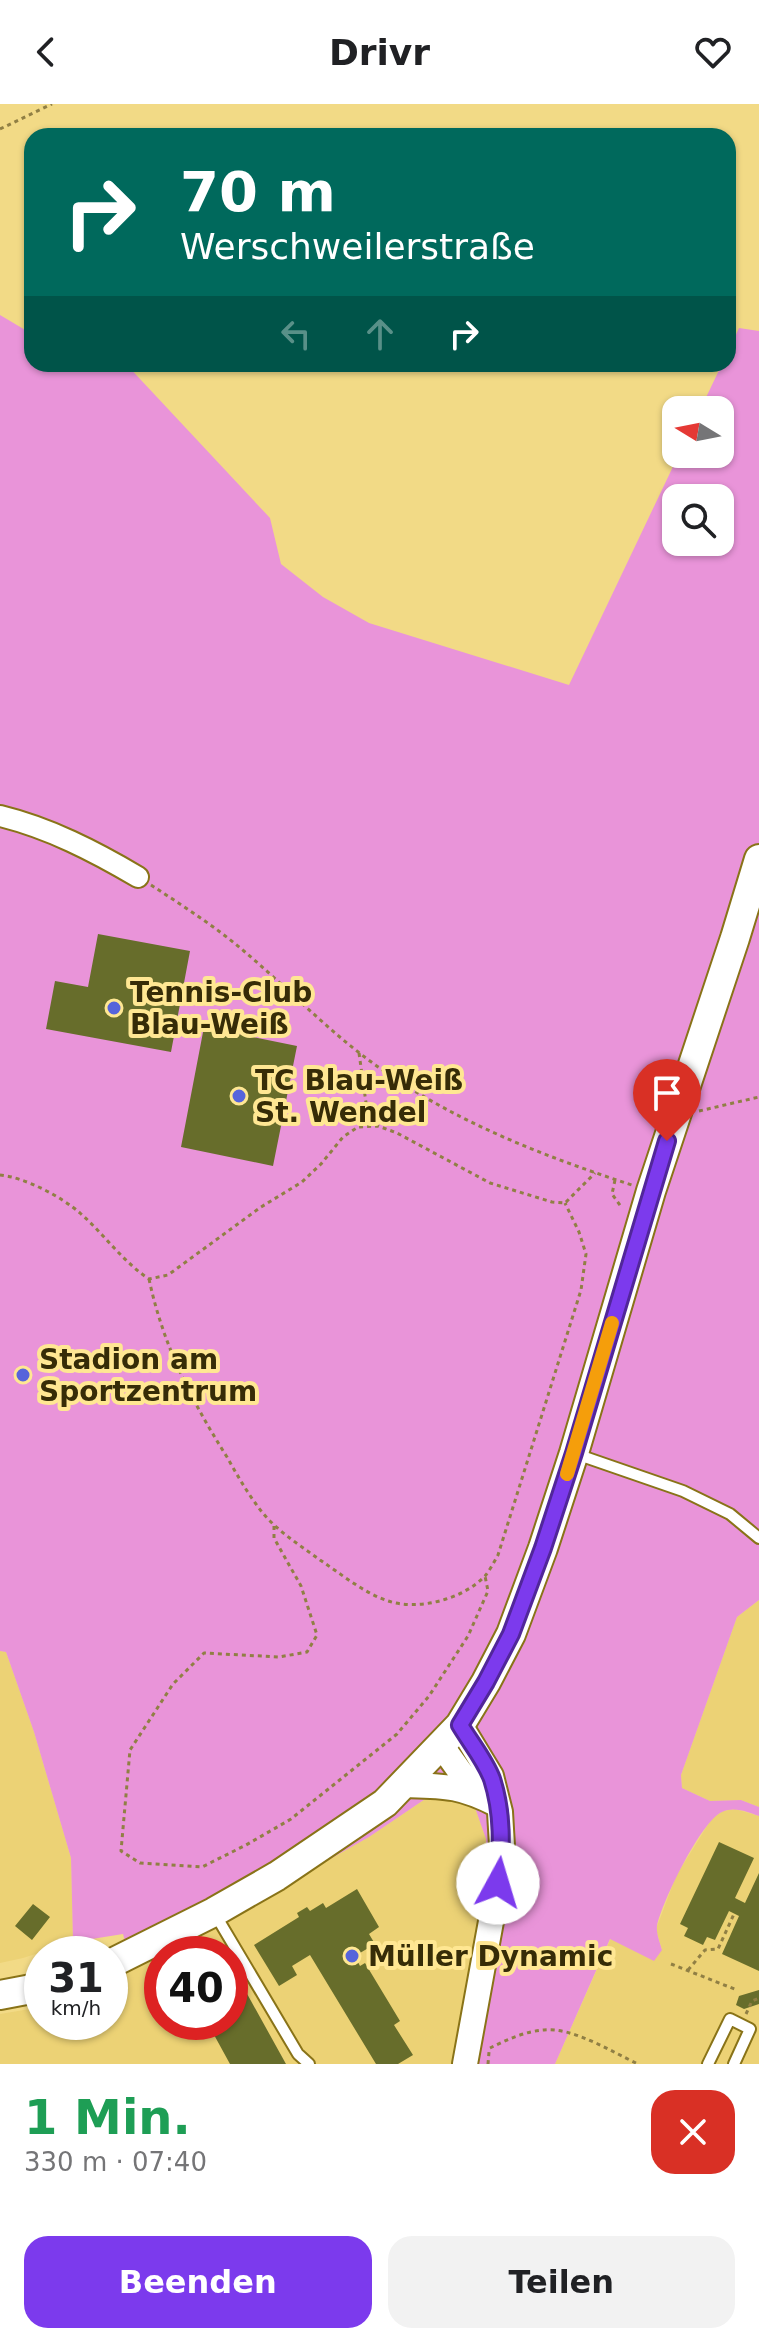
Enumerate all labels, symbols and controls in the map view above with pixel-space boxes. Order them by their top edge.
icon: back [24,30,68,74]
icon: heart [691,30,735,74]
text: Drivr [329,32,430,73]
text: 70 m [180,159,336,224]
icon: right [48,160,152,264]
text: Werschweilerstraße [180,226,535,267]
icon: left [274,312,318,356]
icon: ahead [358,312,402,356]
icon: right [442,312,486,356]
north arrow [662,396,734,468]
map controls [662,396,734,556]
button: search [662,484,734,556]
place label: Tennis-Club Blau-Weiß [130,976,312,1041]
marker: Tennis-Club Blau-Weiß [105,999,123,1017]
pin [633,1059,701,1141]
place label: TC Blau-Weiß St. Wendel [255,1064,463,1129]
icon: arrive [645,1071,689,1115]
marker: TC Blau-Weiß St. Wendel [230,1087,248,1105]
place label: Stadion am Sportzentrum [39,1343,257,1408]
marker: Stadion am Sportzentrum [14,1366,32,1384]
position arrow [456,1841,540,1925]
speed limit sign: 40 [144,1936,248,2040]
place label: Müller Dynamic [368,1940,613,1973]
marker: Müller Dynamic [343,1947,361,1965]
text: 31 [48,1955,104,2001]
text: km/h [51,1996,101,2020]
text: 1 Min. [24,2089,191,2145]
button: close [651,2090,735,2174]
text: 330 m · 07:40 [24,2147,207,2177]
button: Beenden [24,2236,372,2328]
button: Teilen [388,2236,735,2328]

